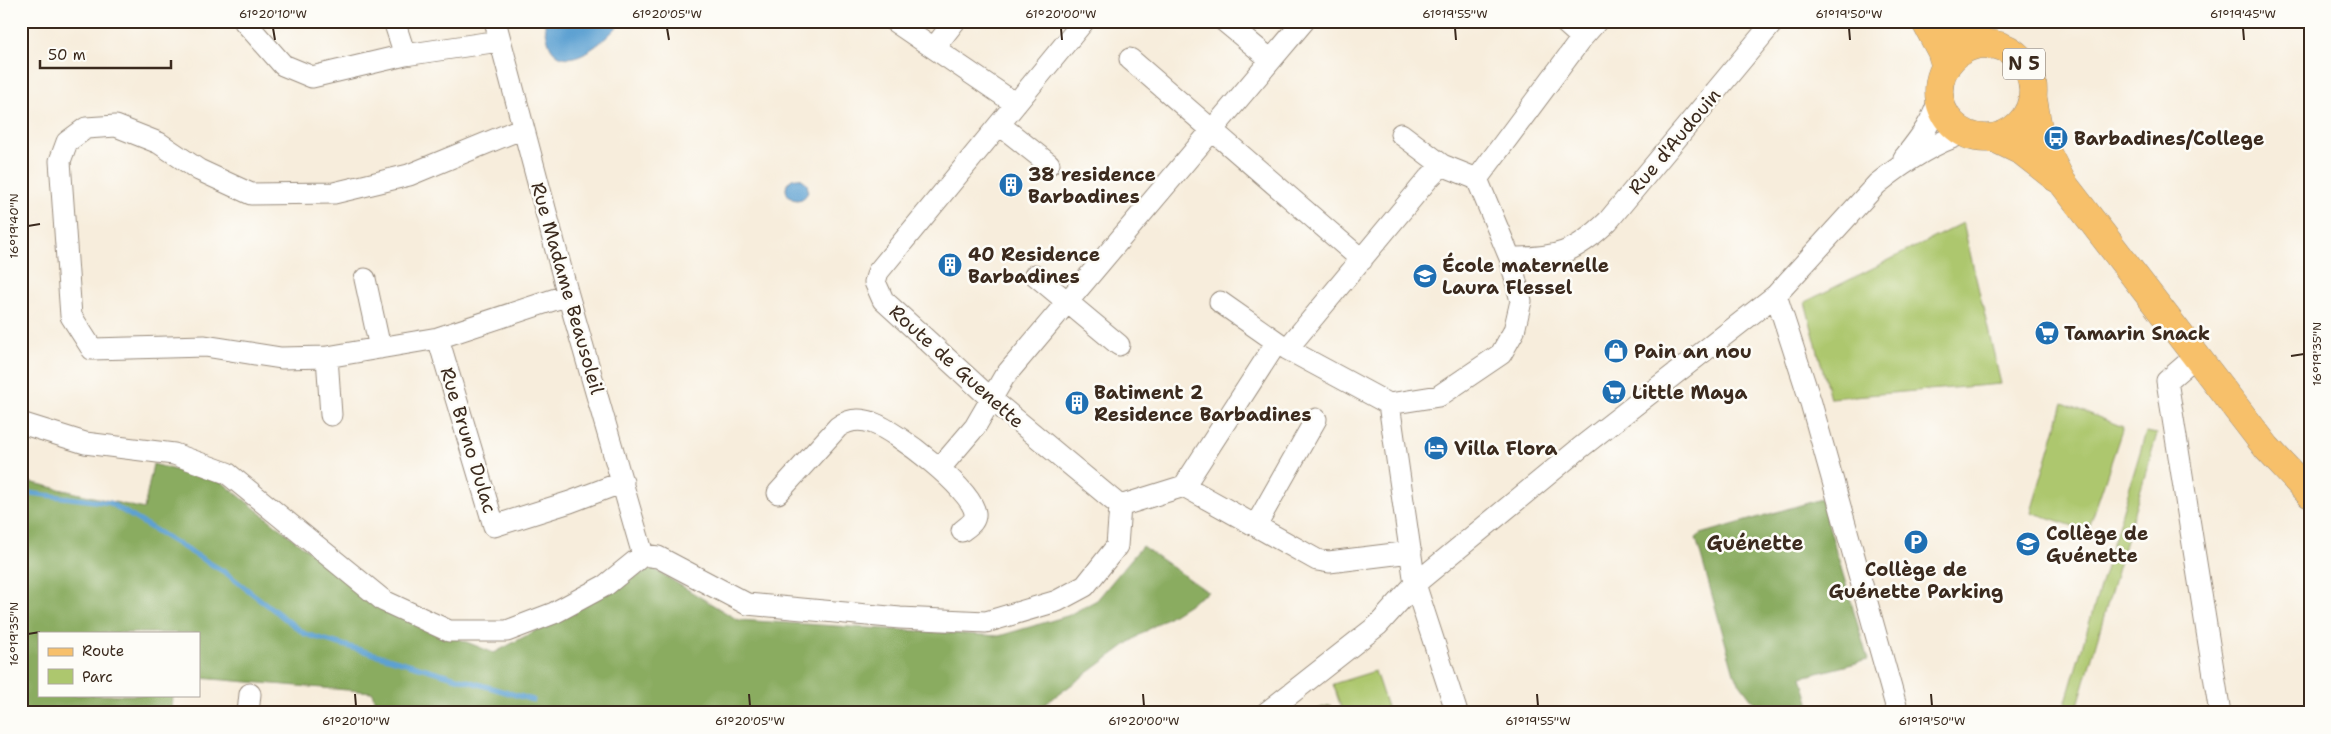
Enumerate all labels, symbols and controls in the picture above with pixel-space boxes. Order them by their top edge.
text: 61°20'10"W [239,6,307,22]
text: 61°20'05"W [632,6,702,22]
text: 61°20'00"W [1025,6,1097,22]
text: 61°19'55"W [1422,6,1488,22]
text: 61°19'50"W [1816,6,1882,22]
text: 61°19'45"W [2210,6,2276,22]
scale bar [40,38,171,70]
text: 50 m [48,45,86,65]
road number: N 5 [2003,49,2045,80]
street label: Rue d'Audouin [1623,83,1726,199]
bus stop icon: Barbadines/College [2043,125,2069,151]
place label: Barbadines/College [2074,126,2264,151]
place label: 38 residence Barbadines [1028,162,1156,209]
building icon: 38 residence Barbadines [998,172,1024,198]
street label: Rue Madame Beausoleil [525,179,610,397]
text: 16°19'40"N [6,193,22,259]
place label: 40 Residence Barbadines [968,242,1100,289]
building icon: 40 Residence Barbadines [937,252,963,278]
place label: École maternelle Laura Flessel [1442,252,1609,300]
school or university icon: École maternelle Laura Flessel [1412,263,1438,289]
street label: Route de Guenette [884,299,1029,434]
supermarket icon: Tamarin Snack [2034,320,2060,346]
place label: Tamarin Snack [2064,321,2210,346]
text: 16°19'35"N [2309,322,2325,386]
shop icon: Pain an nou [1603,338,1629,364]
place label: Pain an nou [1634,339,1752,364]
street label: Rue Bruno Dulac [434,364,503,516]
supermarket icon: Little Maya [1601,379,1627,405]
place label: Batiment 2 Residence Barbadines [1094,380,1311,427]
place label: Little Maya [1632,380,1747,405]
building icon: Batiment 2 Residence Barbadines [1064,390,1090,416]
hotel icon: Villa Flora [1423,435,1449,461]
place label: Villa Flora [1454,436,1558,461]
place label: Collège de Guénette [2046,521,2148,568]
parking icon: Collège de Guénette Parking [1903,529,1929,555]
district label: Guénette [1707,530,1803,556]
school or university icon: Collège de Guénette [2015,531,2041,557]
place label: Collège de Guénette Parking [1829,557,2003,604]
text: 16°19'35"N [6,602,22,666]
legend [38,632,200,696]
text: Route [82,641,124,661]
text: Parc [82,667,113,687]
text: 61°20'10"W [322,713,390,729]
text: 61°20'05"W [715,713,785,729]
text: 61°20'00"W [1108,713,1180,729]
text: 61°19'55"W [1505,713,1571,729]
text: 61°19'50"W [1899,713,1965,729]

